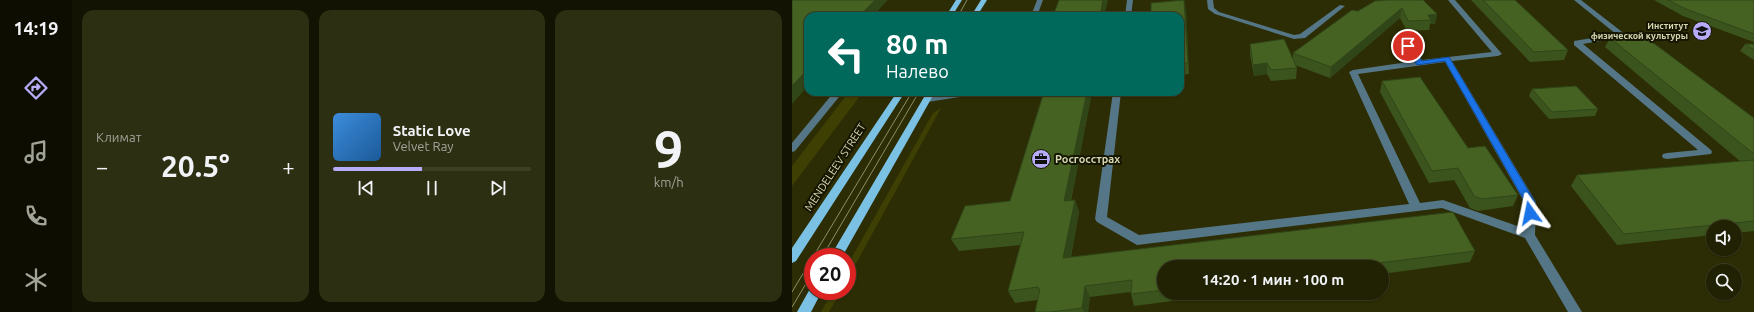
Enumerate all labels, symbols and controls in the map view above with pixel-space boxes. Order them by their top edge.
text: 14:19 [13,18,59,38]
school or university icon: Институт физической культуры [1691,20,1713,42]
place label: Институт физической культуры [1591,21,1688,41]
icon: left [820,28,872,80]
text: 80 m [886,28,948,59]
pin [1391,29,1425,63]
icon: arrive [1397,35,1419,57]
text: Налево [886,61,949,81]
icon: directions [22,74,50,102]
text: 9 [654,120,683,178]
street label: MENDELEEV STREET [802,121,868,213]
text: Static Love [393,122,471,139]
text: Климат [96,130,141,144]
icon: music [22,138,50,166]
text: Velvet Ray [393,139,454,153]
office icon: Росгосстрах [1030,148,1052,170]
text: 20.5° [161,149,230,183]
place label: Росгосстрах [1055,153,1120,165]
text: − [96,154,108,179]
text: + [282,154,295,179]
text: km/h [654,175,684,189]
icon: previous [355,177,377,199]
icon: pause [421,177,443,199]
icon: next [487,177,509,199]
position arrow [1509,192,1551,234]
icon: phone [22,202,50,230]
map controls [1706,220,1742,300]
button: sound [1706,220,1742,256]
speed limit sign: 20 [804,248,856,300]
button: search [1706,264,1742,300]
icon: climate [22,266,50,294]
text: 14:20 · 1 мин · 100 m [1202,271,1344,288]

